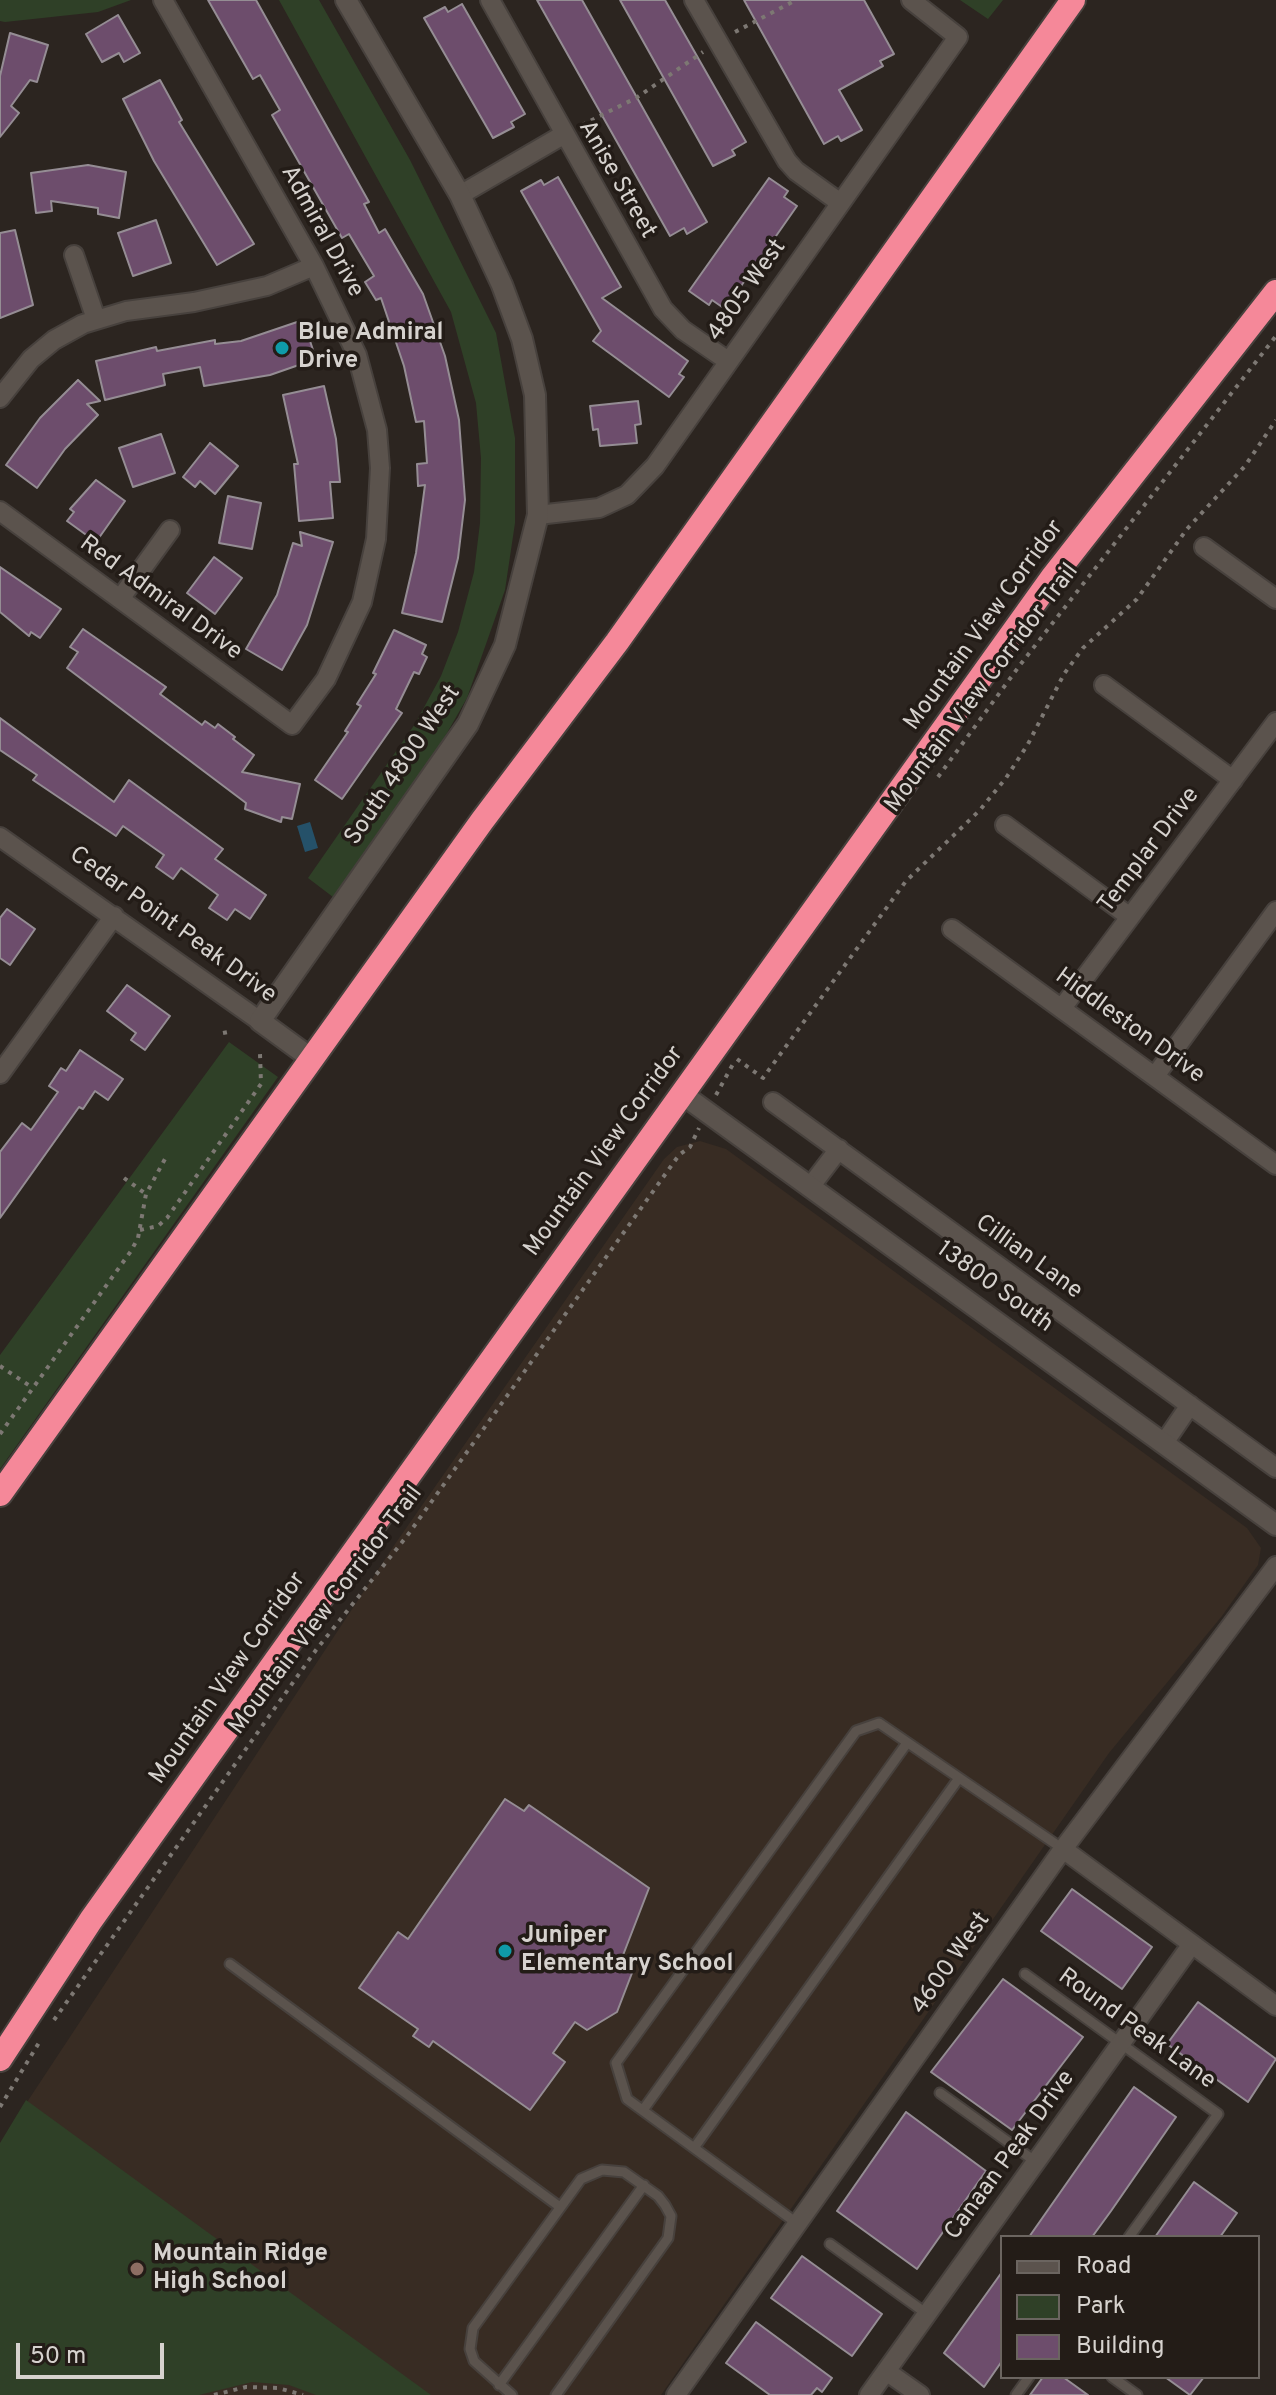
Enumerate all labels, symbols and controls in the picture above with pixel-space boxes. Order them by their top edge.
street label: Anise Street [571,116,661,244]
street label: Admiral Drive [273,161,369,303]
street label: 4805 West [702,235,794,347]
place label: Blue Admiral Drive [298,320,444,376]
marker: Blue Admiral Drive [273,339,291,357]
street label: Mountain View Corridor [899,515,1071,737]
street label: Red Admiral Drive [73,530,247,668]
street label: Mountain View Corridor Trail [880,559,1086,819]
street label: South 4800 West [340,681,468,851]
street label: Templar Drive [1093,782,1207,920]
street label: Cedar Point Peak Drive [63,841,281,1011]
street label: Hiddleston Drive [1049,963,1209,1091]
street label: Mountain View Corridor [519,1041,691,1263]
street label: Cillian Lane [969,1209,1087,1307]
street label: 13800 South [930,1236,1058,1340]
street label: Mountain View Corridor Trail [224,1481,430,1741]
street label: Mountain View Corridor [145,1567,313,1791]
street label: 4600 West [906,1907,998,2021]
place label: Juniper Elementary School [521,1923,733,1979]
marker: Juniper Elementary School [496,1942,514,1960]
street label: Round Peak Lane [1052,1963,1220,2097]
street label: Canaan Peak Drive [940,2066,1082,2246]
legend [1000,2235,1260,2379]
place label: Mountain Ridge High School [153,2241,328,2297]
text: Road [1076,2252,1132,2282]
marker: Mountain Ridge High School [128,2260,146,2278]
text: Park [1076,2292,1126,2322]
scale bar [20,2327,168,2377]
text: Building [1076,2332,1165,2362]
text: 50 m [30,2342,86,2372]

